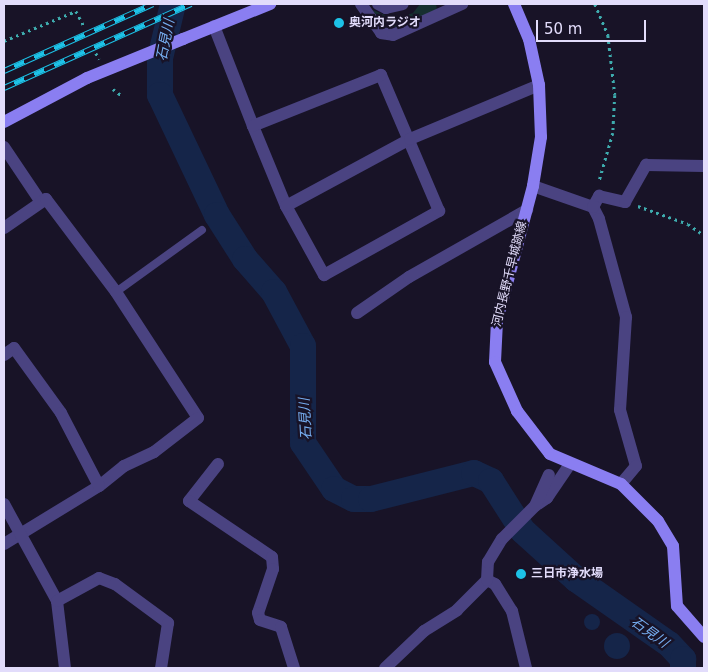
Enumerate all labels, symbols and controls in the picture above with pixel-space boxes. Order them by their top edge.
scale bar [538,10,648,42]
place label: 奥河内ラジオ [349,16,421,30]
marker: 奥河内ラジオ [333,17,345,29]
water label: 石見川 [153,18,177,62]
text: 50 m [544,20,582,38]
street label: 河内長野千早城跡線 [490,220,530,328]
water label: 石見川 [296,398,314,440]
place label: 三日市浄水場 [531,567,603,581]
marker: 三日市浄水場 [515,568,527,580]
water label: 石見川 [628,613,672,651]

